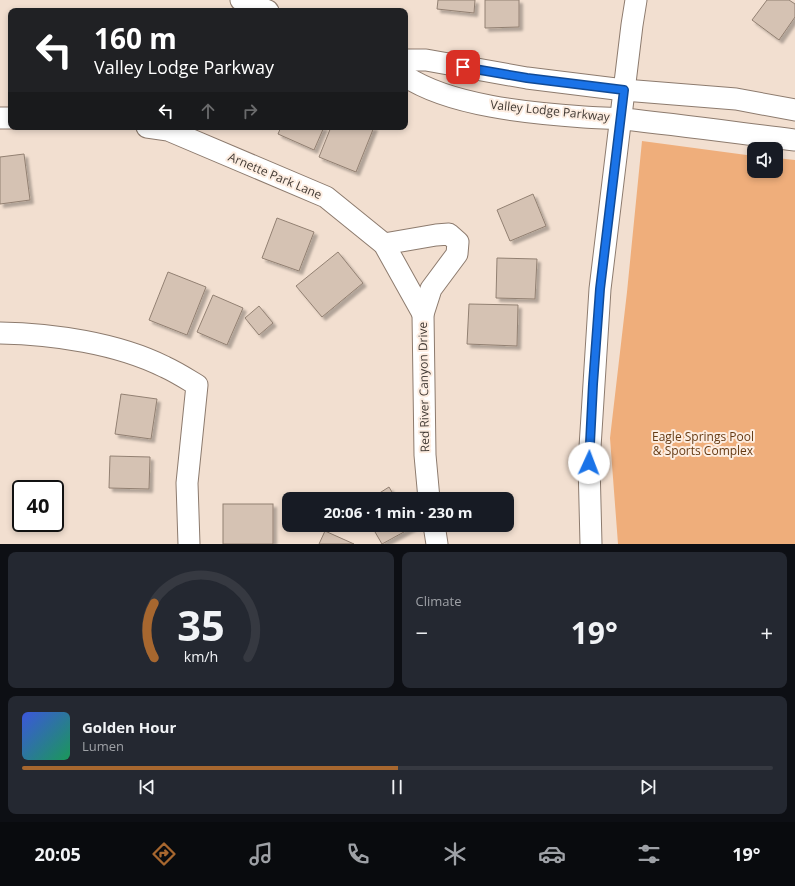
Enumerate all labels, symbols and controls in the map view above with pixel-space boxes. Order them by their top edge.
text: 160 m [94,19,177,57]
icon: left [28,24,80,76]
pin [446,50,480,84]
text: Valley Lodge Parkway [94,55,274,79]
icon: arrive [452,56,474,78]
street label: Valley Lodge Parkway [489,96,612,125]
icon: left [155,100,177,122]
icon: ahead [197,100,219,122]
icon: right [239,100,261,122]
map controls [747,142,783,178]
button: sound [747,142,783,178]
street label: Arnette Park Lane [226,148,325,203]
street label: Red River Canyon Drive [414,321,433,452]
park label: Eagle Springs Pool & Sports Complex [652,428,754,459]
position arrow [568,442,610,484]
speed limit sign: 40 [12,480,64,532]
text: 20:06 · 1 min · 230 m [324,502,472,522]
text: Climate [416,592,461,610]
text: 35 [177,597,225,653]
text: 19° [571,612,618,653]
text: − [416,617,428,647]
text: + [760,617,773,647]
text: km/h [183,647,218,666]
text: Golden Hour [82,717,176,737]
text: Lumen [82,737,124,755]
icon: previous [136,776,158,798]
icon: pause [386,776,408,798]
icon: next [637,776,659,798]
icon: directions [150,840,178,868]
icon: music [247,840,275,868]
icon: phone [344,840,372,868]
icon: climate [441,840,469,868]
icon: car [538,840,566,868]
icon: filters [635,840,663,868]
text: 20:05 [35,842,81,866]
text: 19° [732,842,760,866]

